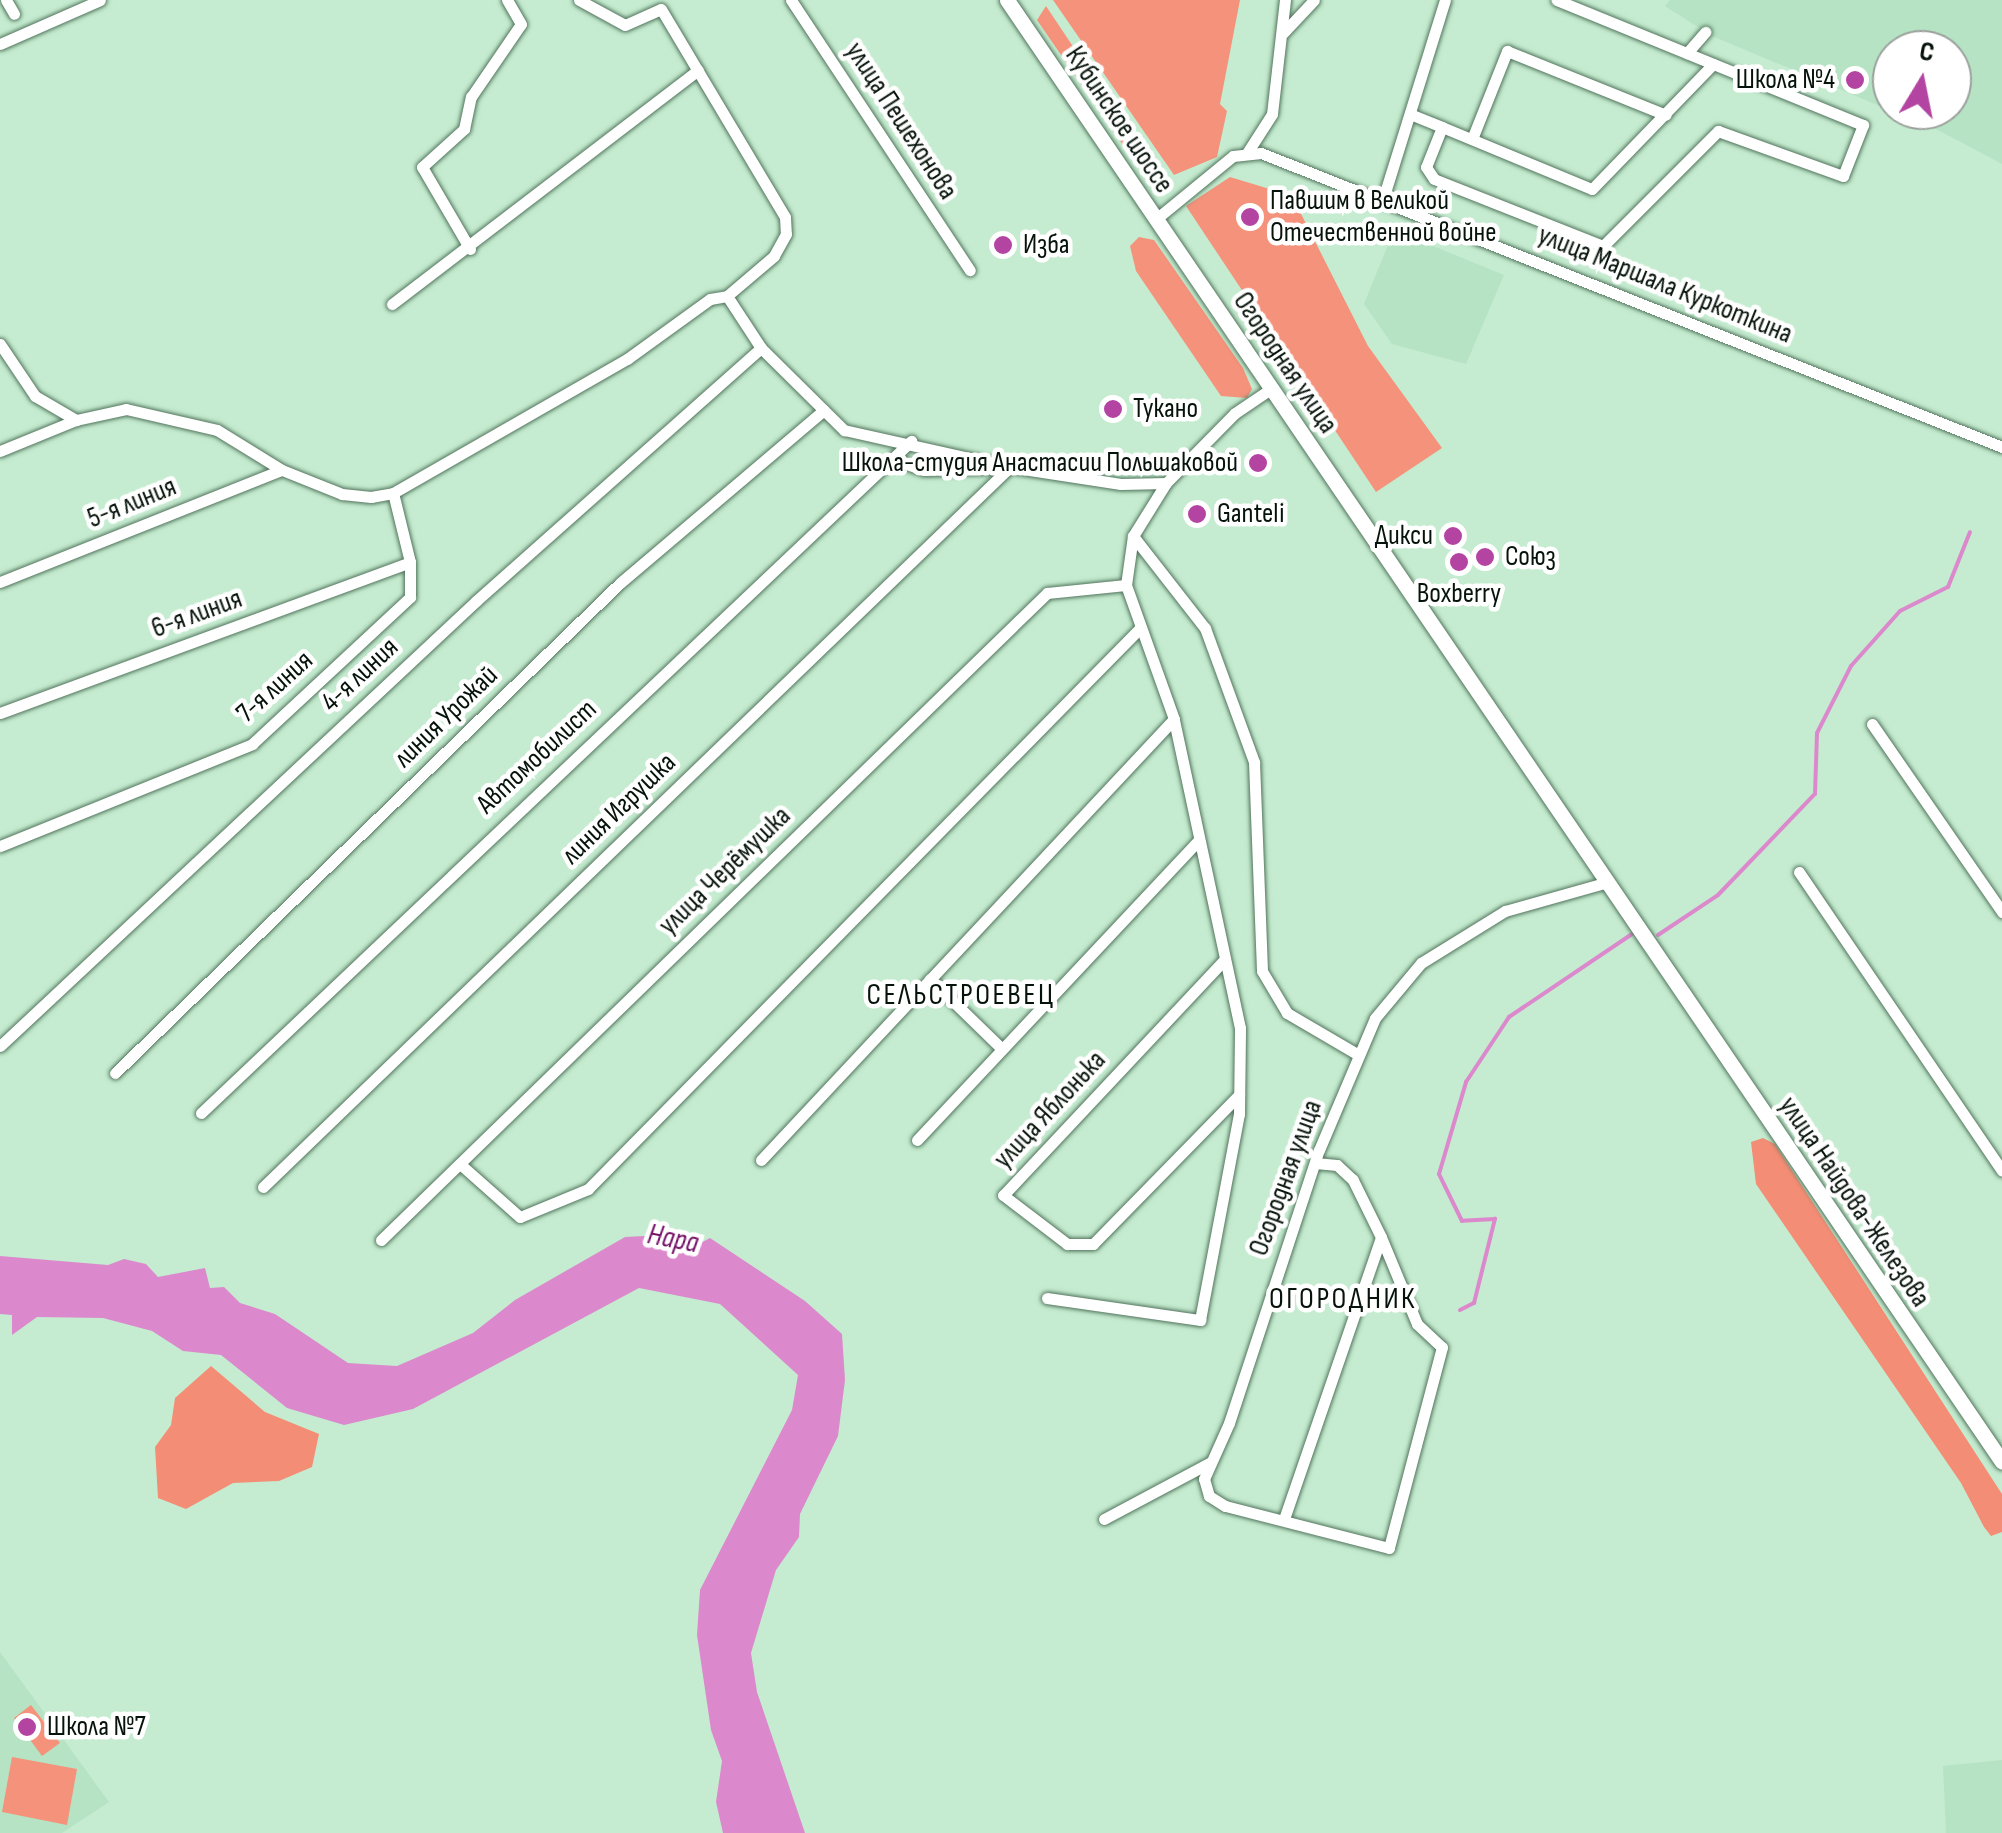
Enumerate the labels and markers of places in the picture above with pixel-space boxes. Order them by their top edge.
place label: Школа №4 [1736,63,1835,97]
marker: Школа №4 [1844,69,1866,91]
place label: Павшим в Великой Отечественной войне [1270,184,1497,250]
marker: Павшим в Великой Отечественной войне [1239,206,1261,228]
place label: Изба [1023,228,1070,262]
marker: Изба [992,234,1014,256]
place label: Тукано [1133,392,1198,426]
marker: Тукано [1102,398,1124,420]
place label: Школа-студия Анастасии Польшаковой [842,446,1238,480]
marker: Школа-студия Анастасии Польшаковой [1247,452,1269,474]
place label: Ganteli [1217,497,1284,531]
marker: Ganteli [1186,503,1208,525]
place label: Дикси [1375,519,1433,553]
marker: Дикси [1442,525,1464,547]
place label: Союз [1505,540,1556,574]
marker: Союз [1474,546,1496,568]
marker: Boxberry [1448,551,1470,573]
place label: Boxberry [1417,577,1501,611]
place label: Школа №7 [47,1710,146,1744]
marker: Школа №7 [16,1716,38,1738]

